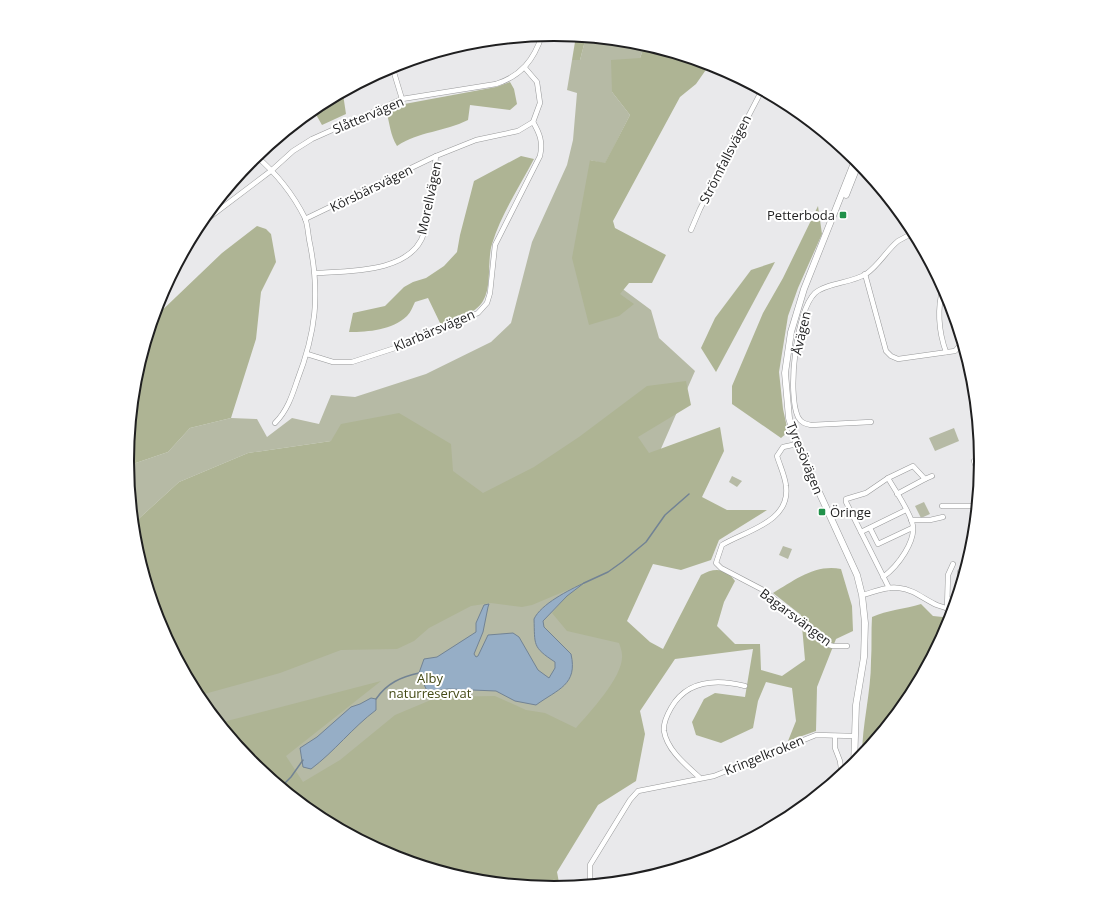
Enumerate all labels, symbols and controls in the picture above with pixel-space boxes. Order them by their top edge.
street label: Slåttervägen [330,92,406,138]
street label: Strömfallsvägen [695,112,755,206]
street label: Körsbärsvägen [327,160,415,216]
street label: Morellvägen [412,160,446,236]
place label: Petterboda [767,206,835,224]
marker: Petterboda [838,210,848,220]
street label: Klarbärsvägen [391,305,477,355]
street label: Åvägen [787,309,815,357]
street label: Tyresövägen [782,419,828,497]
place label: Öringe [830,503,871,521]
marker: Öringe [817,507,827,517]
street label: Bagarsvängen [756,584,836,650]
park label: Alby naturreservat [389,669,472,702]
street label: Kringelkroken [722,731,806,779]

